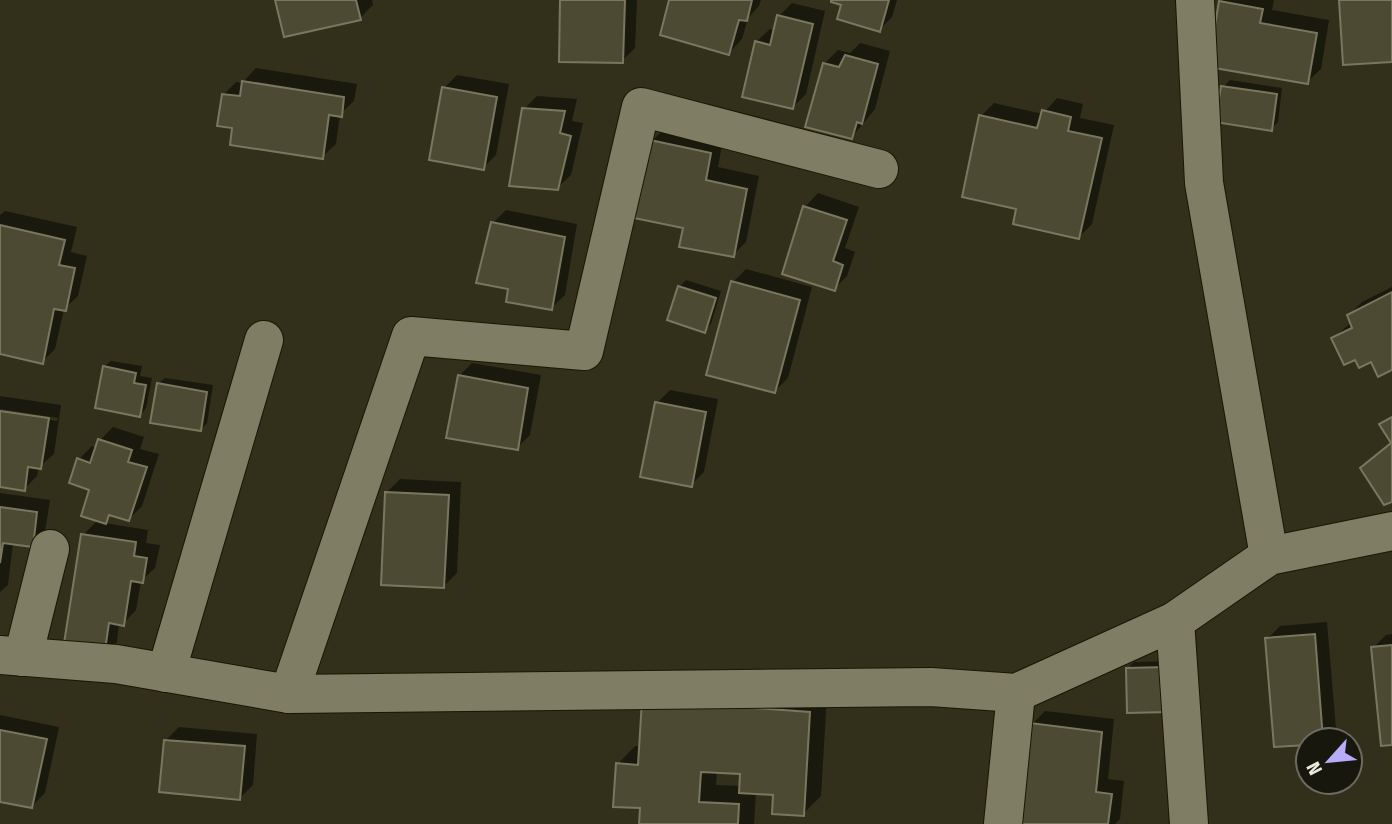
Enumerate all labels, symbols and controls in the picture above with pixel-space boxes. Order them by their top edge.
north arrow [1294,726,1364,796]
text: N [1301,758,1327,779]

